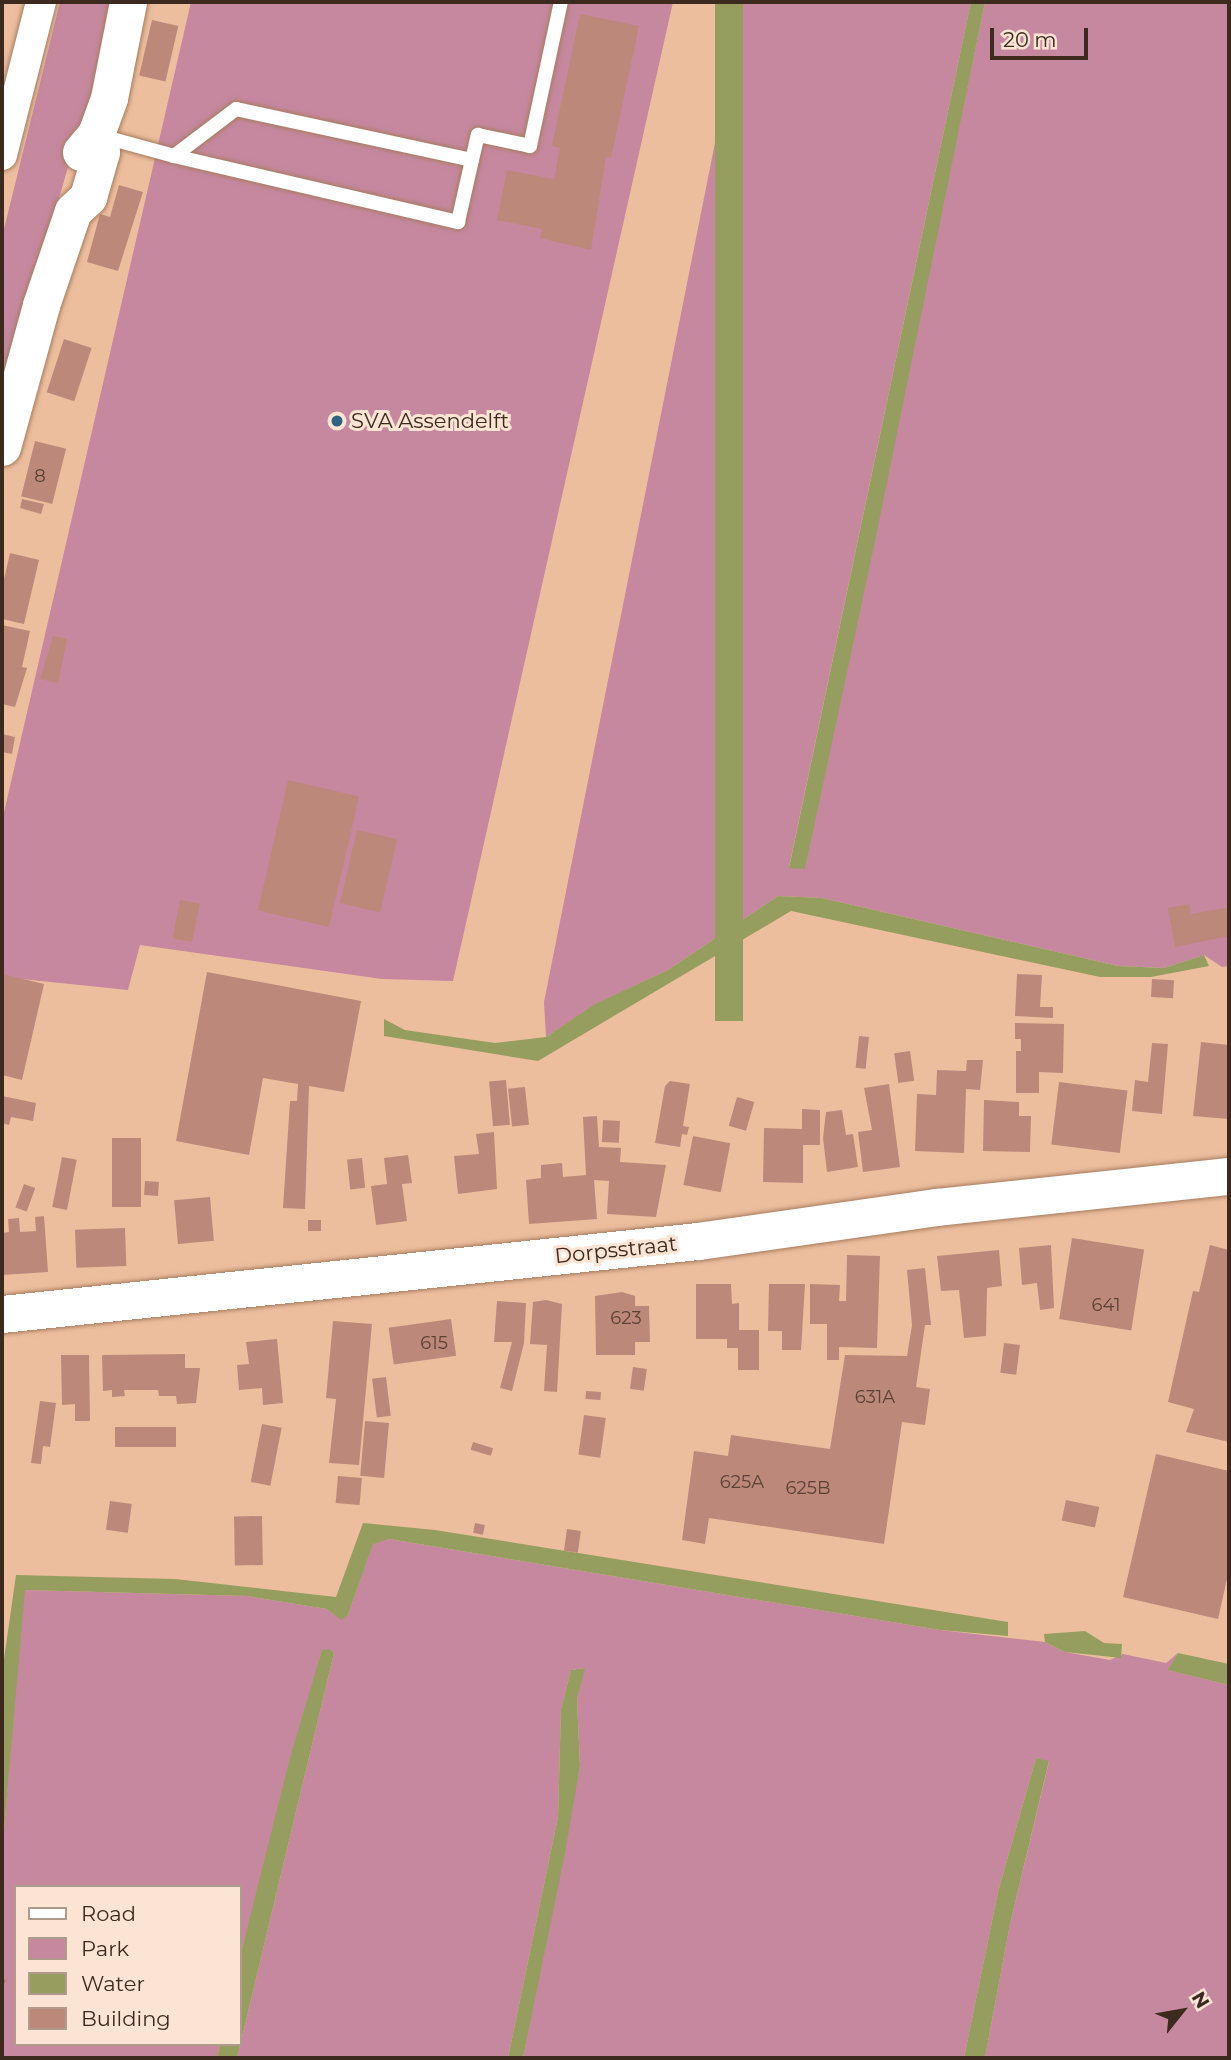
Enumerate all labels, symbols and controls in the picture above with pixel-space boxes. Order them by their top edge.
scale bar [993,14,1091,58]
text: 20 m [1003,27,1057,52]
place label: SVA Assendelft [351,408,509,434]
marker: SVA Assendelft [329,413,345,429]
house number: 8 [34,465,46,487]
street label: Dorpsstraat [554,1231,678,1269]
house number: 641 [1092,1294,1120,1316]
house number: 623 [610,1307,642,1329]
house number: 615 [420,1332,448,1354]
house number: 631A [855,1386,895,1408]
house number: 625A [720,1471,764,1493]
house number: 625B [786,1477,830,1499]
legend [14,1885,242,2046]
text: Road [81,1901,136,1926]
text: Park [81,1936,129,1961]
text: Water [81,1971,145,1996]
north arrow [1147,1976,1217,2046]
text: N [1187,1987,1214,2012]
text: Building [81,2006,171,2031]

